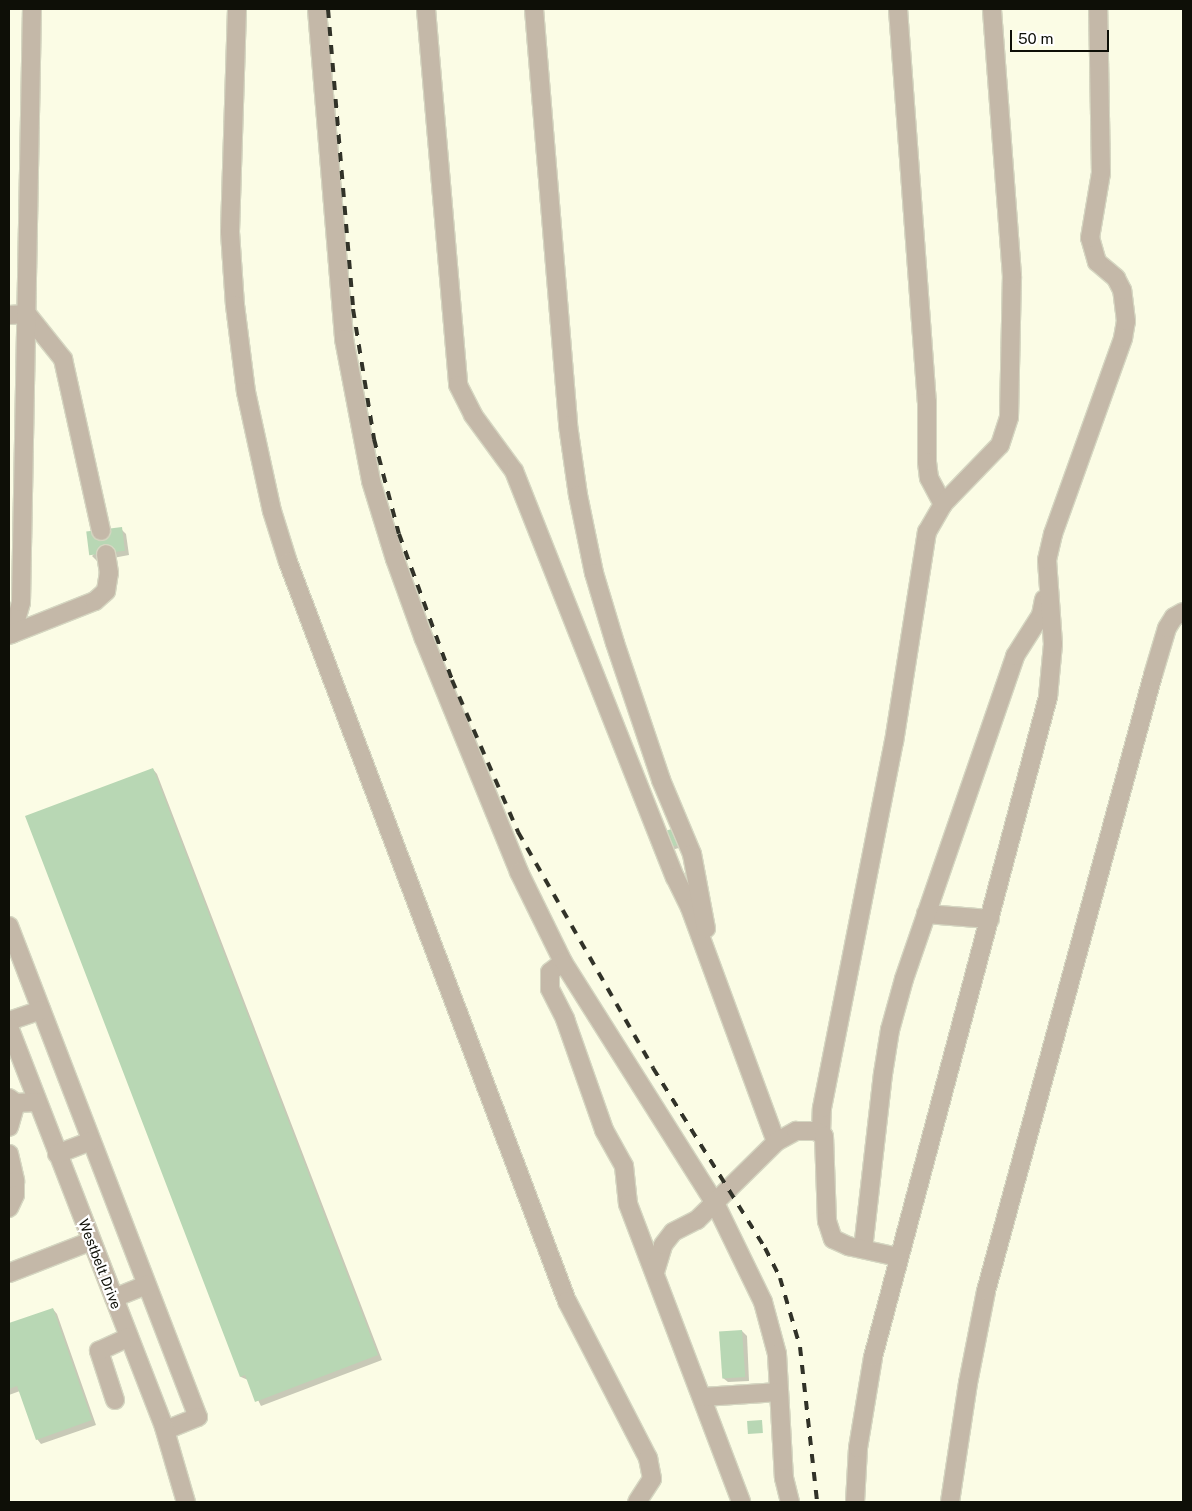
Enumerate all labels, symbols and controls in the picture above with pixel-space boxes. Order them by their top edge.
scale bar [1012,20,1111,52]
text: 50 m [1018,30,1053,47]
street label: Westbelt Drive [75,1217,125,1311]

